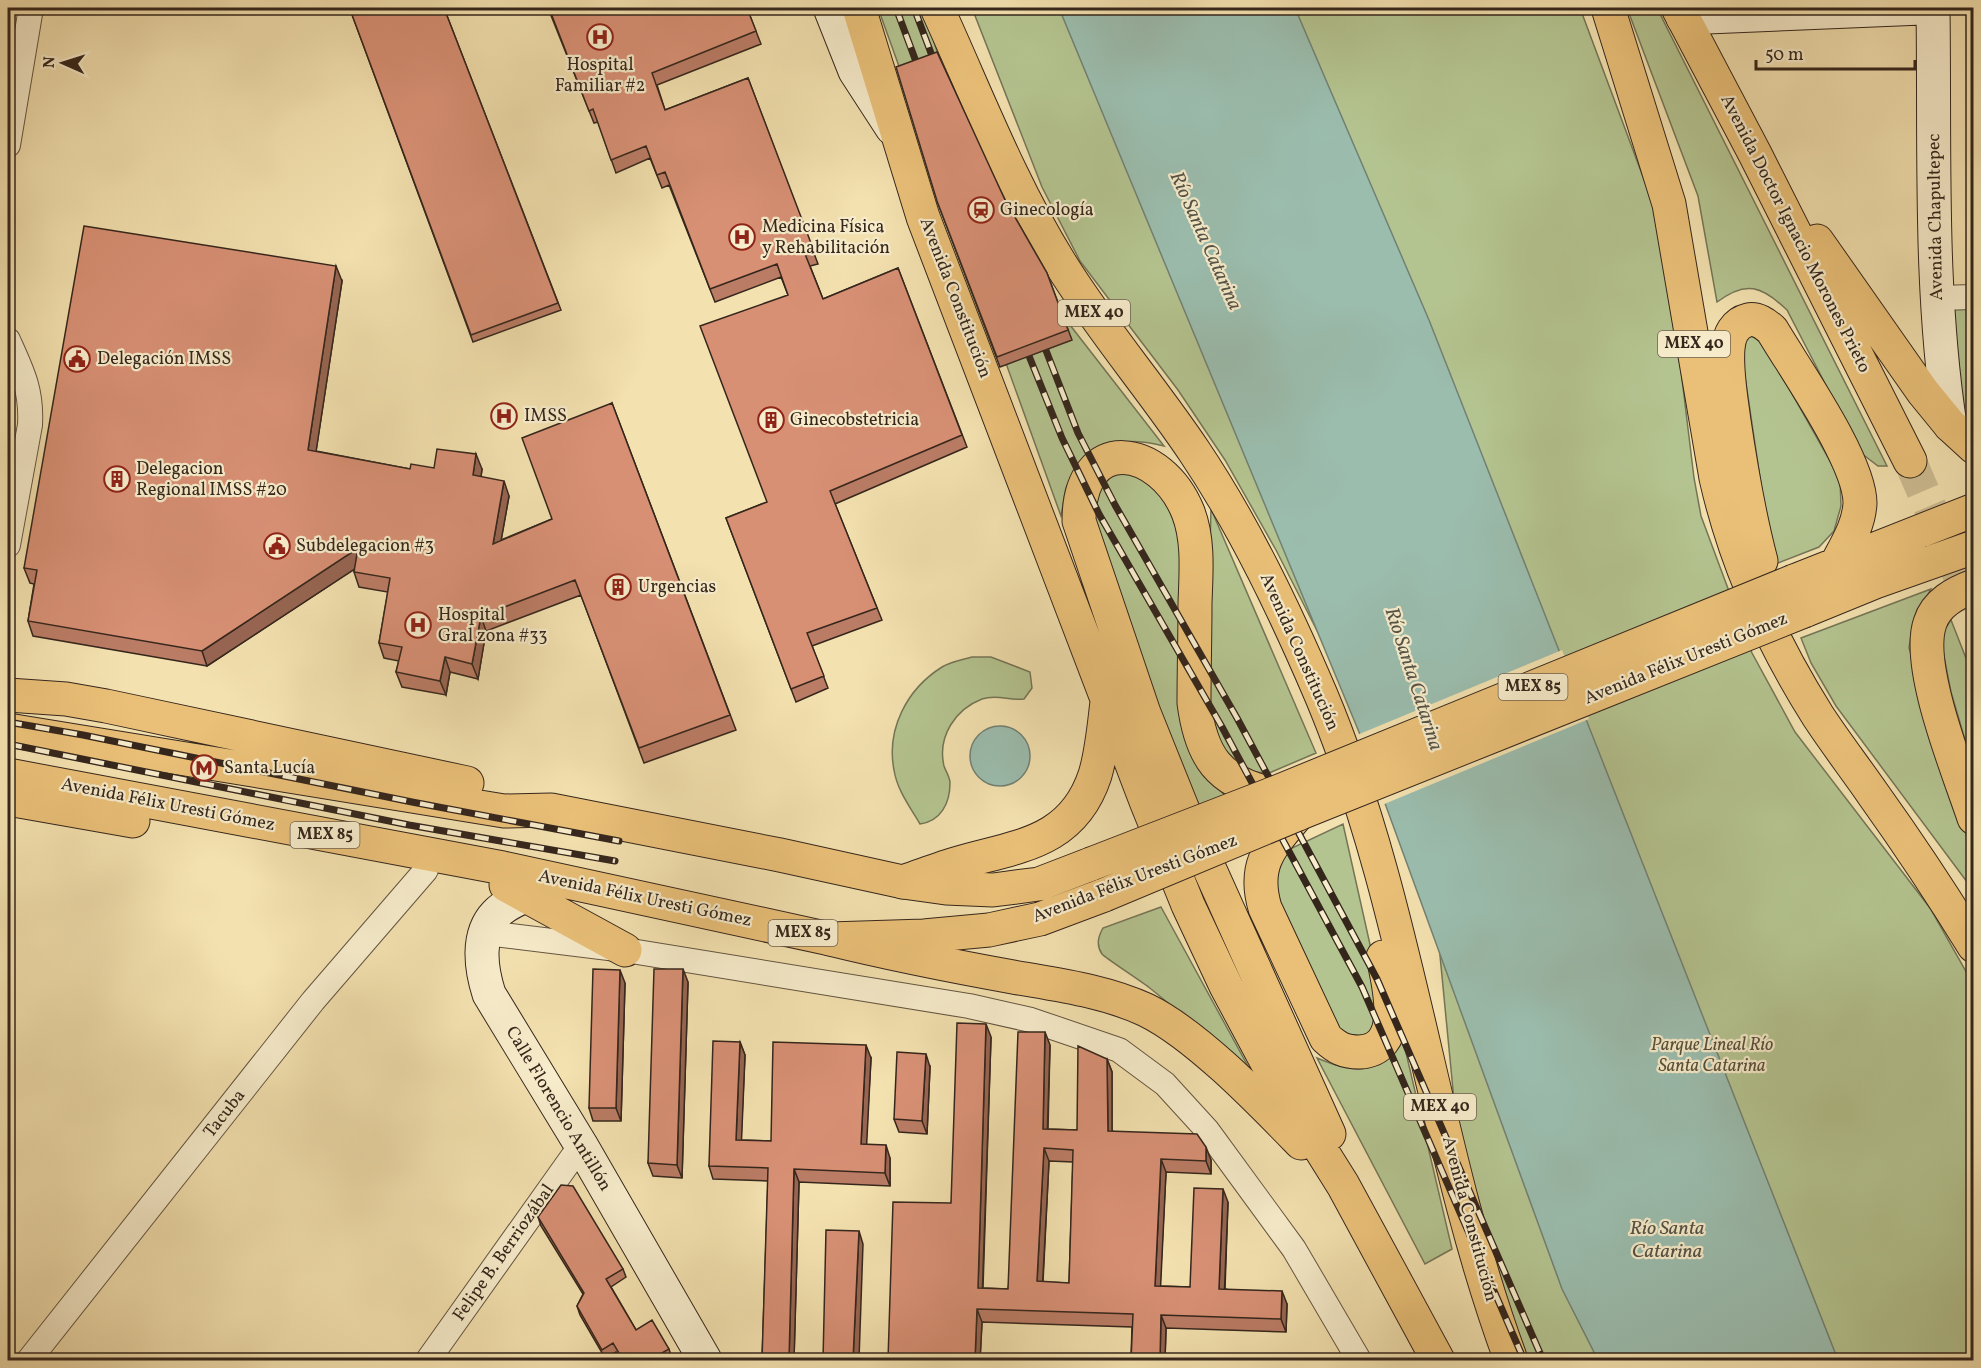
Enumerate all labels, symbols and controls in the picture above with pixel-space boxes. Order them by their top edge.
hospital icon: Hospital Familiar #2 [585,22,615,52]
north arrow [33,33,93,93]
scale bar [1756,33,1915,71]
text: 50 m [1765,43,1804,68]
place label: Hospital Familiar #2 [555,53,645,99]
text: N [39,56,61,69]
street label: Avenida Doctor Ignacio Morones Prieto [1714,91,1876,377]
street label: Avenida Chapultepec [1922,133,1950,301]
water label: Río Santa Catarina [1162,167,1248,315]
station icon: Ginecología [966,195,996,225]
place label: Ginecología [1000,198,1094,223]
street label: Avenida Constitución [913,214,997,382]
place label: Medicina Física y Rehabilitación [762,215,890,261]
hospital icon: Medicina Física y Rehabilitación [727,222,757,252]
road number: MEX 40 [1058,300,1130,326]
road number: MEX 40 [1658,331,1730,357]
public building icon: Delegación IMSS [62,344,92,374]
place label: Delegación IMSS [97,347,231,372]
hospital icon: IMSS [489,401,519,431]
place label: IMSS [524,404,567,429]
building icon: Ginecobstetricia [756,405,786,435]
place label: Ginecobstetricia [790,408,919,433]
place label: Delegacion Regional IMSS #20 [136,457,287,503]
building icon: Delegacion Regional IMSS #20 [102,464,132,494]
public building icon: Subdelegacion #3 [262,531,292,561]
place label: Subdelegacion #3 [296,534,434,559]
street label: Avenida Constitución [1253,569,1345,735]
building icon: Urgencias [603,572,633,602]
place label: Urgencias [638,575,716,600]
place label: Hospital Gral zona #33 [438,603,548,649]
water label: Río Santa Catarina [1377,604,1449,754]
street label: Avenida Félix Uresti Gómez [1581,607,1791,711]
hospital icon: Hospital Gral zona #33 [403,610,433,640]
road number: MEX 85 [1498,674,1568,700]
metro station icon: Santa Lucía [189,753,219,783]
place label: Santa Lucía [224,756,315,781]
street label: Avenida Félix Uresti Gómez [59,772,277,838]
road number: MEX 85 [290,822,360,848]
street label: Avenida Félix Uresti Gómez [1029,828,1241,930]
street label: Avenida Félix Uresti Gómez [536,864,754,934]
road number: MEX 85 [768,920,838,946]
street label: Calle Florencio Antillón [499,1022,617,1196]
park label: Parque Lineal Río Santa Catarina [1651,1033,1773,1079]
street label: Tacuba [198,1084,252,1144]
road number: MEX 40 [1404,1094,1476,1120]
street label: Avenida Constitución [1435,1134,1503,1305]
street label: Felipe B. Berriozábal [447,1179,561,1327]
water label: Río Santa Catarina [1629,1215,1705,1266]

